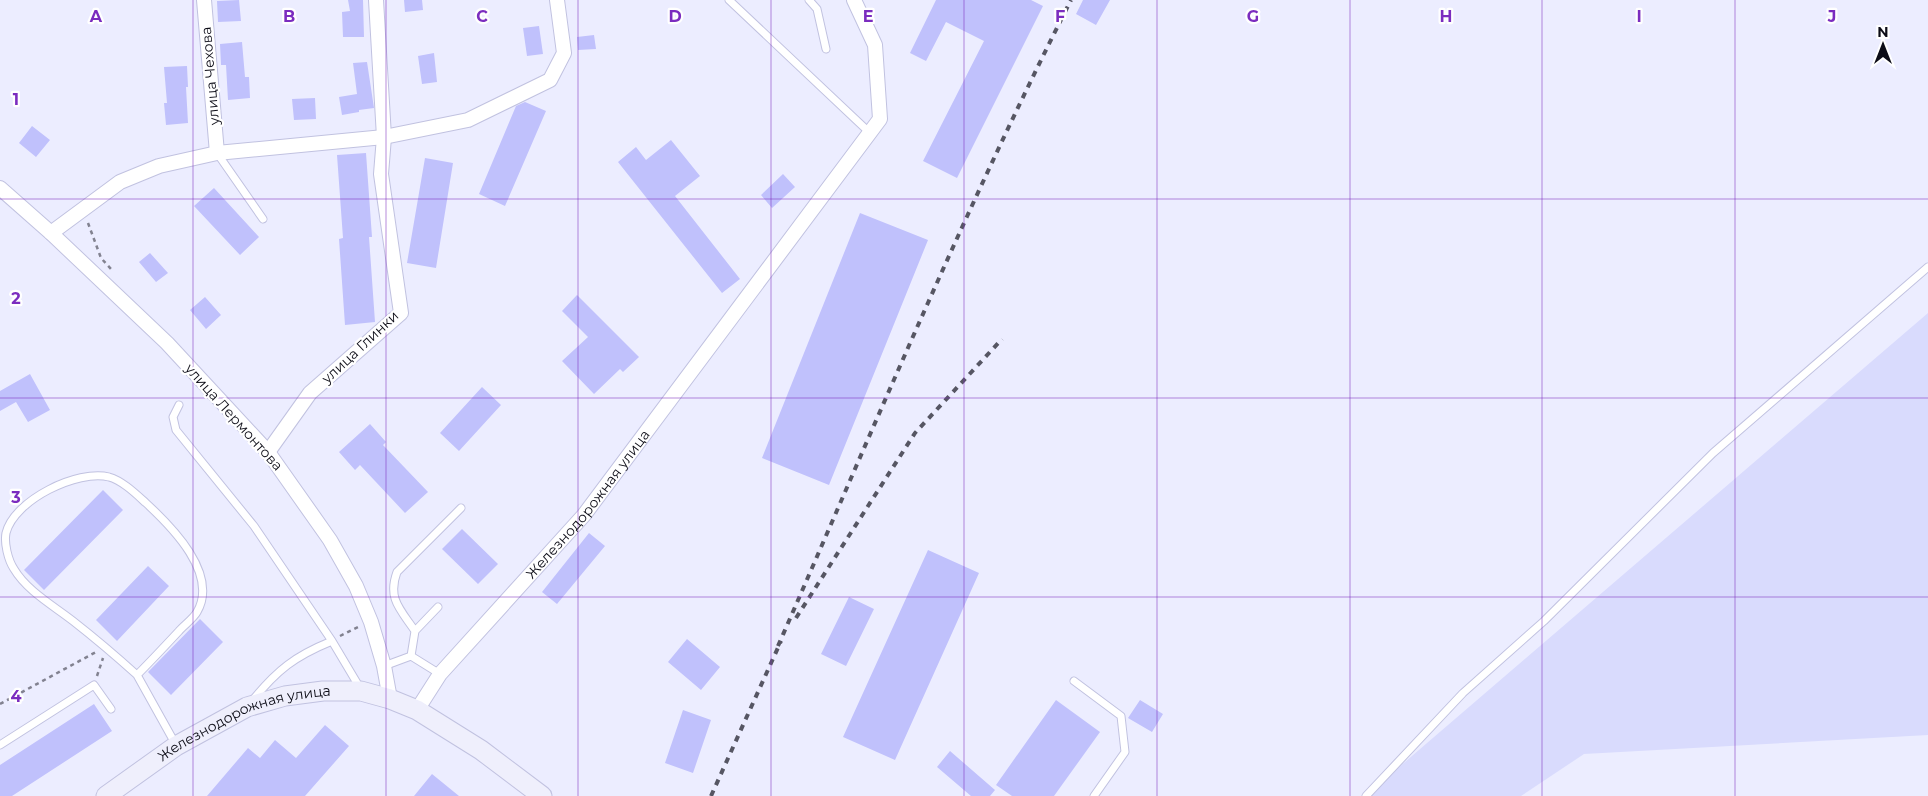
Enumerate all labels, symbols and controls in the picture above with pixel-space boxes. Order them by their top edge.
text: A [89,7,103,26]
text: B [283,7,295,26]
text: C [476,7,488,26]
text: D [668,7,682,26]
text: E [863,7,873,26]
text: F [1055,7,1065,26]
text: G [1247,7,1259,26]
text: H [1440,7,1452,26]
text: I [1636,7,1642,26]
text: J [1827,7,1836,26]
north arrow [1858,20,1908,70]
text: N [1877,23,1889,41]
street label: улица Чехова [197,26,223,127]
text: 1 [13,90,19,109]
text: 2 [11,289,21,308]
street label: улица Глинки [317,307,402,388]
street label: улица Лермонтова [181,359,287,474]
street label: Железнодорожная улица [522,426,654,582]
text: 3 [10,488,21,507]
street label: Железнодорожная улица [154,682,331,765]
text: 4 [10,687,22,706]

